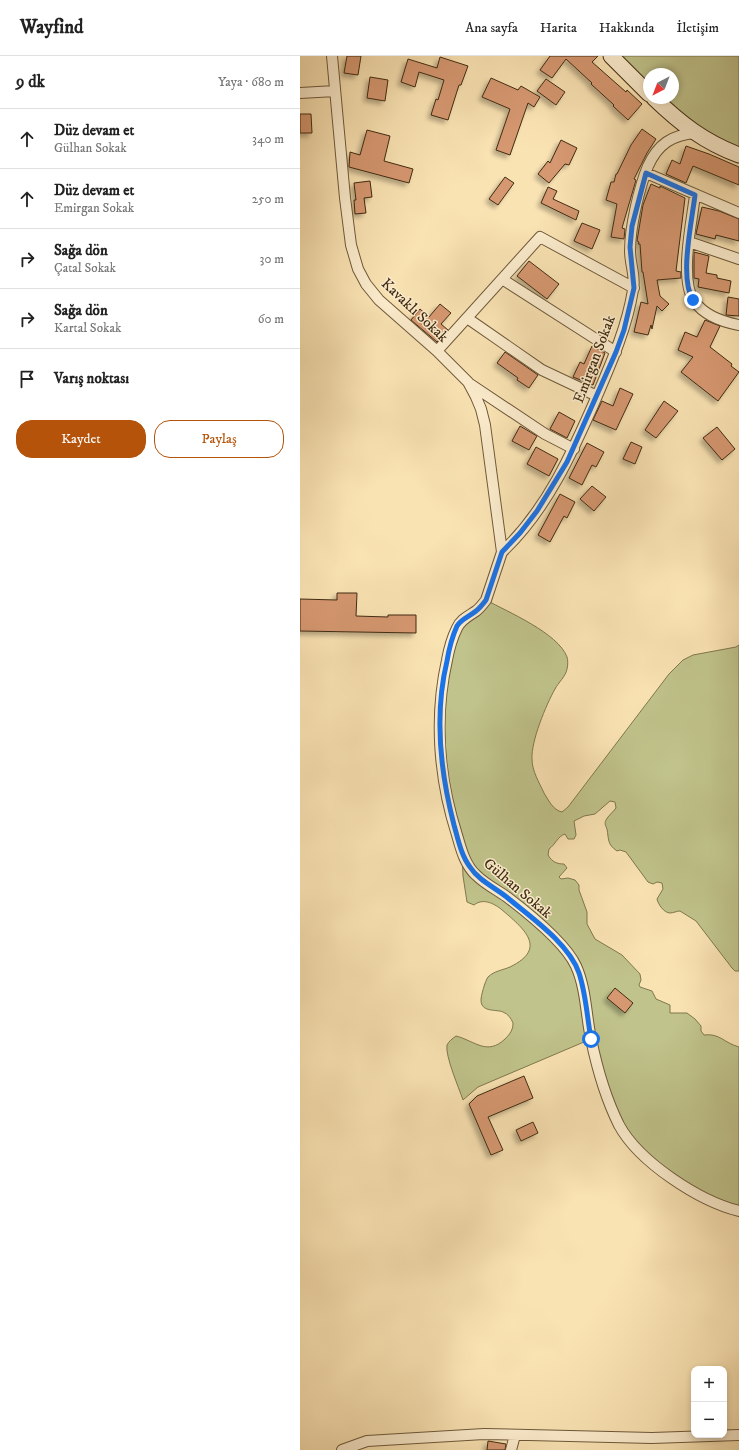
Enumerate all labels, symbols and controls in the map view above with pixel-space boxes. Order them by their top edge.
text: Wayfind [20,16,84,39]
text: Ana sayfa [465,19,518,37]
text: Harita [540,19,577,37]
text: Hakkında [599,19,654,37]
text: İletişim [676,19,719,37]
north arrow [643,68,679,104]
text: 9 dk [16,71,45,93]
text: Yaya · 680 m [218,74,284,90]
text: Düz devam et [54,121,134,140]
icon: ahead [16,128,38,150]
text: 340 m [252,131,284,147]
text: Gülhan Sokak [54,140,127,156]
text: Düz devam et [54,181,134,200]
icon: ahead [16,188,38,210]
text: 250 m [252,191,284,207]
text: Emirgan Sokak [54,200,134,216]
text: Sağa dön [54,241,108,260]
icon: right [16,248,38,270]
text: 30 m [260,251,284,267]
text: Çatal Sokak [54,260,116,276]
street label: Kavaklı Sokak [377,274,453,347]
route end [684,291,702,309]
text: Sağa dön [54,301,108,320]
icon: right [16,308,38,330]
text: 60 m [258,311,284,327]
street label: Emirgan Sokak [569,312,620,406]
text: Kartal Sokak [54,320,121,336]
icon: arrive [16,368,38,390]
text: Varış noktası [54,369,129,388]
button: Kaydet [16,420,146,458]
button: Paylaş [154,420,284,458]
street label: Gülhan Sokak [479,854,556,923]
route start [582,1030,600,1048]
map controls [691,1366,727,1438]
button: + [691,1366,727,1402]
button: − [691,1402,727,1438]

